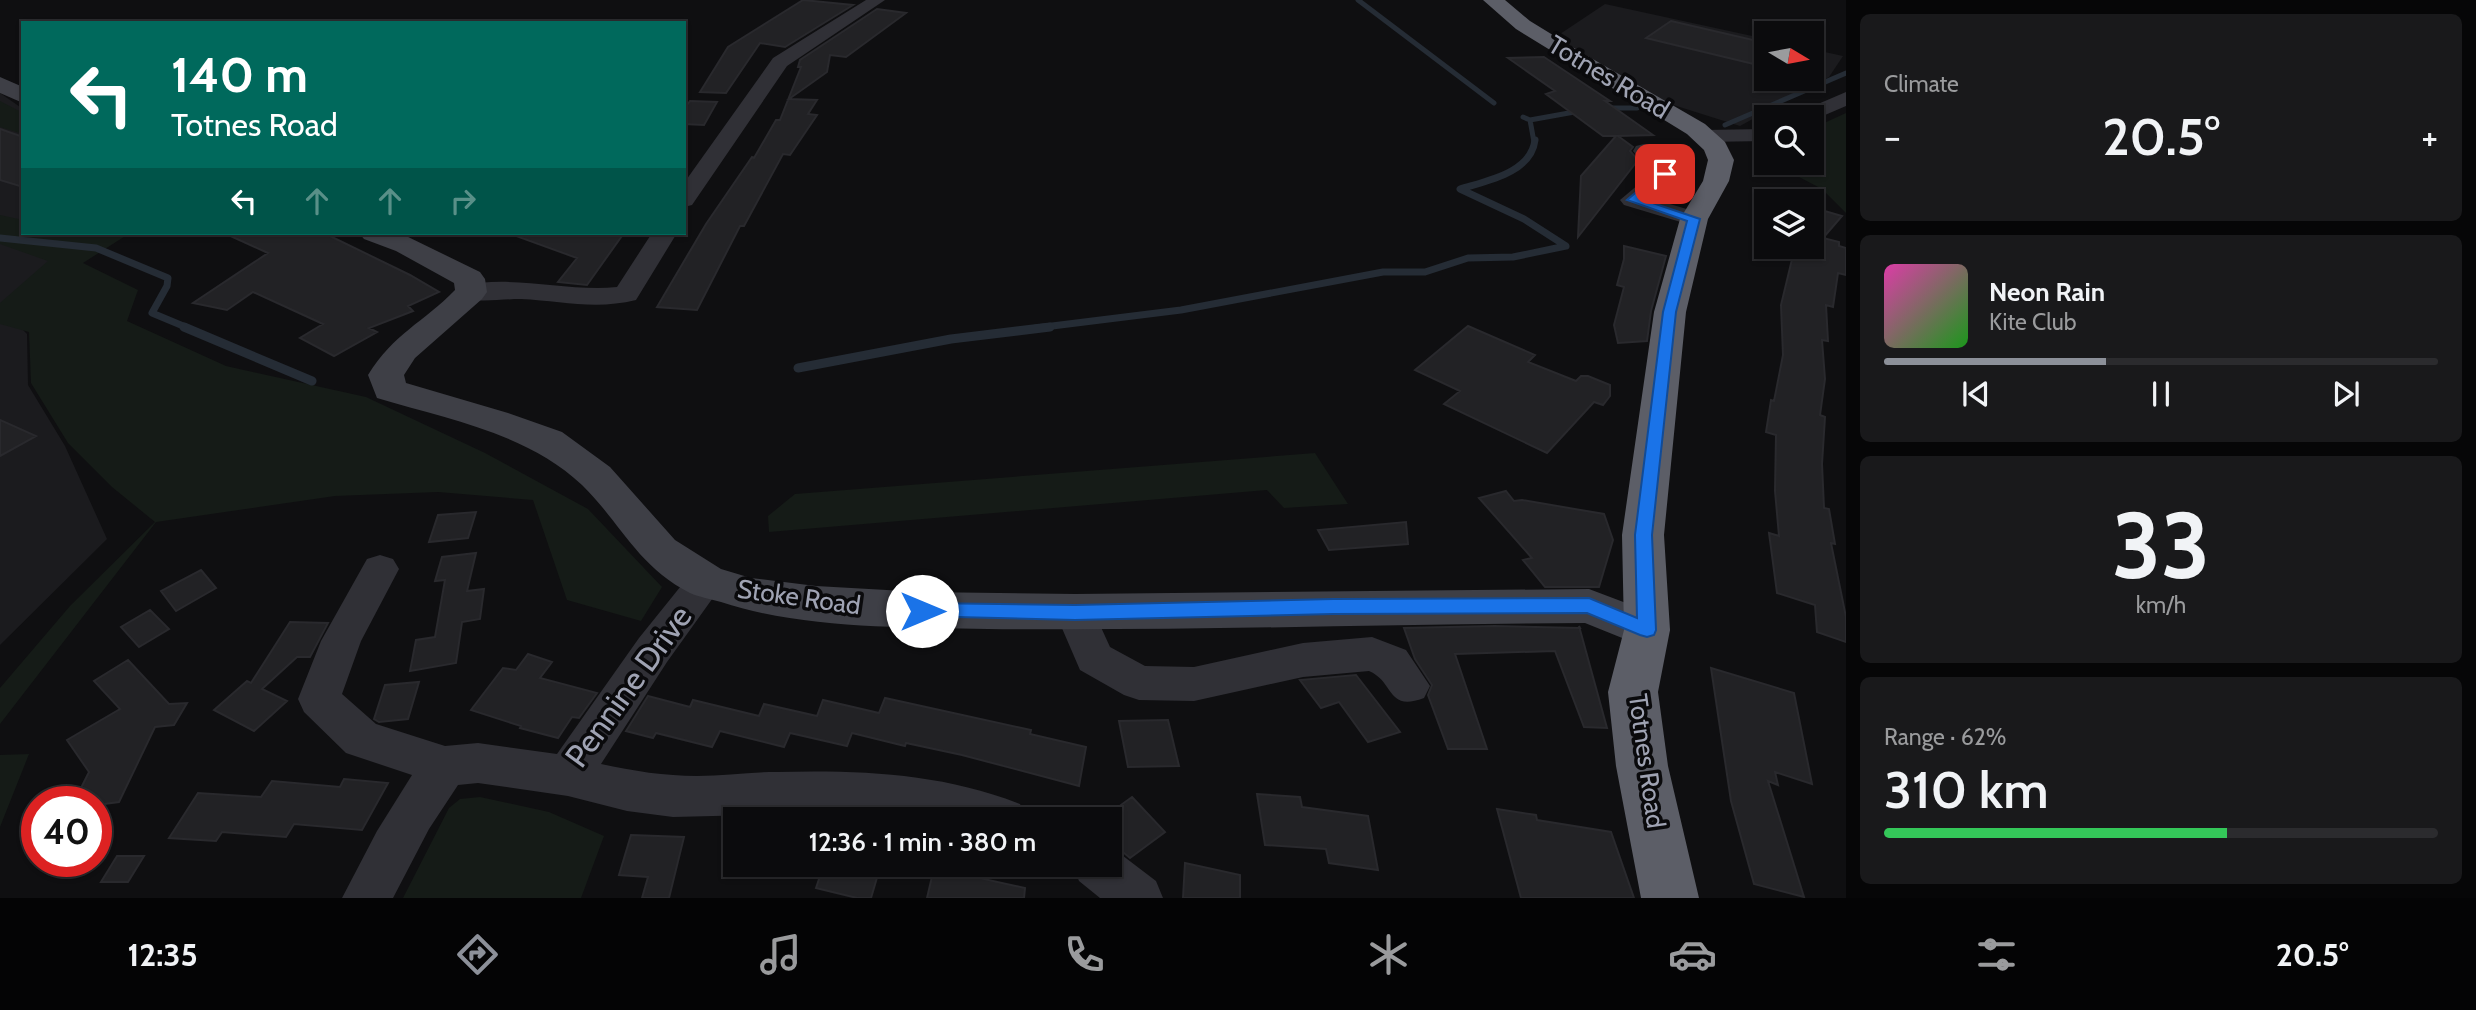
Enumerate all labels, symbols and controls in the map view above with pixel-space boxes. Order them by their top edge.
north arrow [1754,21,1824,91]
map controls [1754,21,1824,259]
street label: Totnes Road [1543,28,1675,126]
text: 140 m [171,45,308,104]
icon: left [56,49,147,140]
text: Climate [1884,70,1959,98]
text: Totnes Road [171,105,338,144]
button: search [1754,105,1824,175]
text: 20.5° [2102,105,2220,168]
text: − [1884,113,1901,160]
text: + [2421,113,2438,160]
pin [1635,144,1695,204]
icon: arrive [1646,155,1684,193]
icon: left [225,182,263,220]
icon: ahead [298,182,336,220]
icon: ahead [371,182,409,220]
icon: right [444,182,482,220]
button: layers [1754,189,1824,259]
text: Neon Rain [1989,276,2105,308]
text: Kite Club [1989,308,2076,336]
icon: previous [1957,375,1995,413]
icon: pause [2142,375,2180,413]
icon: next [2327,375,2365,413]
text: 33 [2112,490,2210,601]
street label: Stoke Road [735,572,863,622]
position arrow [885,574,959,648]
text: km/h [2136,591,2186,619]
street label: Pennine Drive [556,598,700,774]
street label: Totnes Road [1622,692,1672,830]
text: Range · 62% [1884,723,2007,751]
text: 310 km [1884,758,2049,821]
speed limit sign: 40 [21,786,112,877]
text: 12:36 · 1 min · 380 m [809,826,1036,858]
icon: directions [453,930,502,979]
icon: music [756,930,805,979]
icon: phone [1060,930,1109,979]
icon: climate [1364,930,1413,979]
icon: car [1668,930,1717,979]
icon: filters [1972,930,2021,979]
text: 12:35 [127,935,198,974]
text: 20.5° [2276,935,2349,974]

